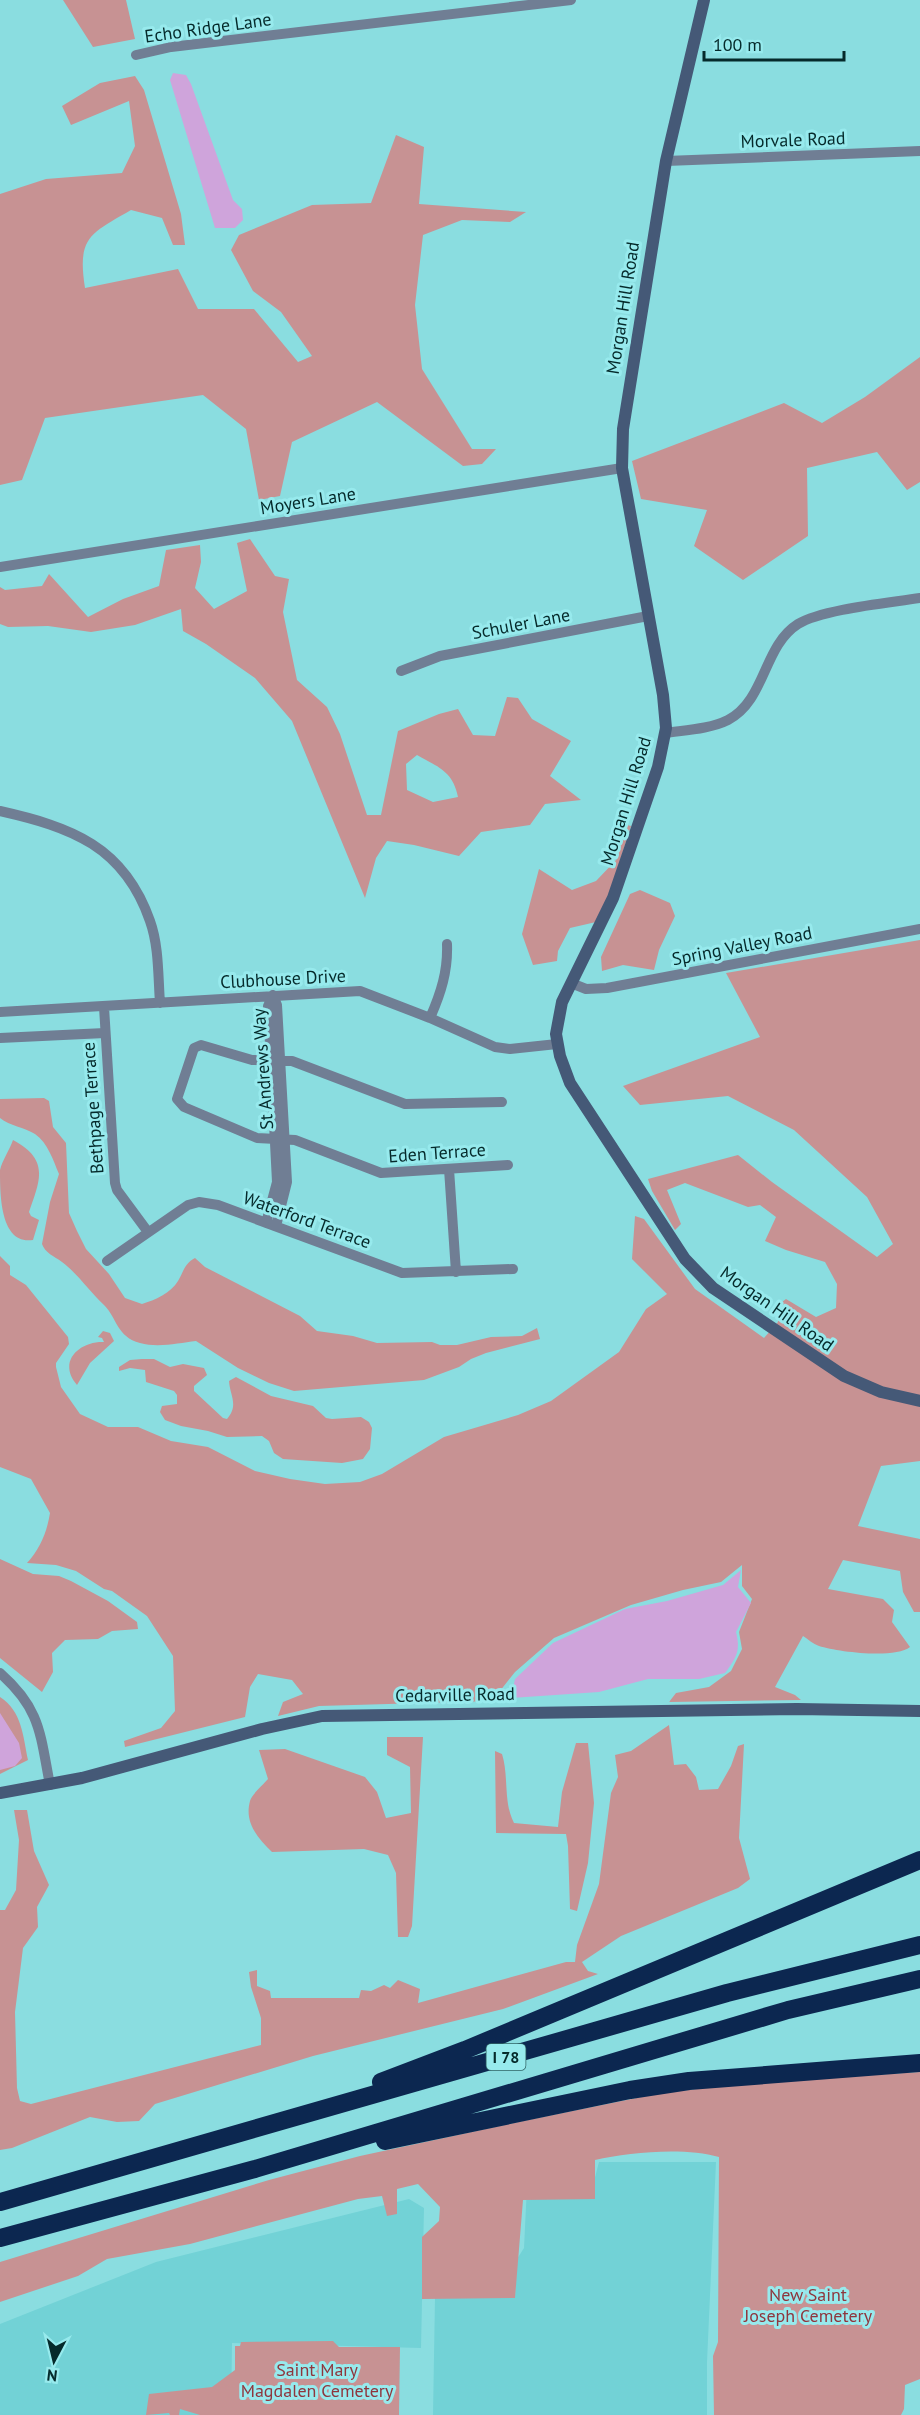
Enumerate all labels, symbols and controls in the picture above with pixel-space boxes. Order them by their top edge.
street label: Echo Ridge Lane [143,7,273,48]
scale bar [704,24,844,62]
text: 100 m [713,33,762,56]
street label: Morvale Road [740,126,846,153]
street label: Morgan Hill Road [601,240,644,376]
street label: Moyers Lane [259,482,357,519]
street label: Schuler Lane [470,603,572,644]
street label: Morgan Hill Road [595,734,656,868]
street label: Spring Valley Road [670,921,814,970]
street label: Clubhouse Drive [219,964,347,993]
street label: St Andrews Way [247,1007,278,1131]
street label: Bethpage Terrace [76,1041,109,1175]
street label: Eden Terrace [388,1138,486,1167]
street label: Waterford Terrace [240,1186,374,1253]
street label: Morgan Hill Road [716,1261,839,1356]
street label: Cedarville Road [395,1682,515,1707]
road number: I 78 [486,2044,526,2070]
park label: New Saint Joseph Cemetery [743,2283,873,2327]
north arrow [24,2331,84,2391]
park label: Saint Mary Magdalen Cemetery [241,2358,394,2402]
text: N [46,2365,59,2386]

